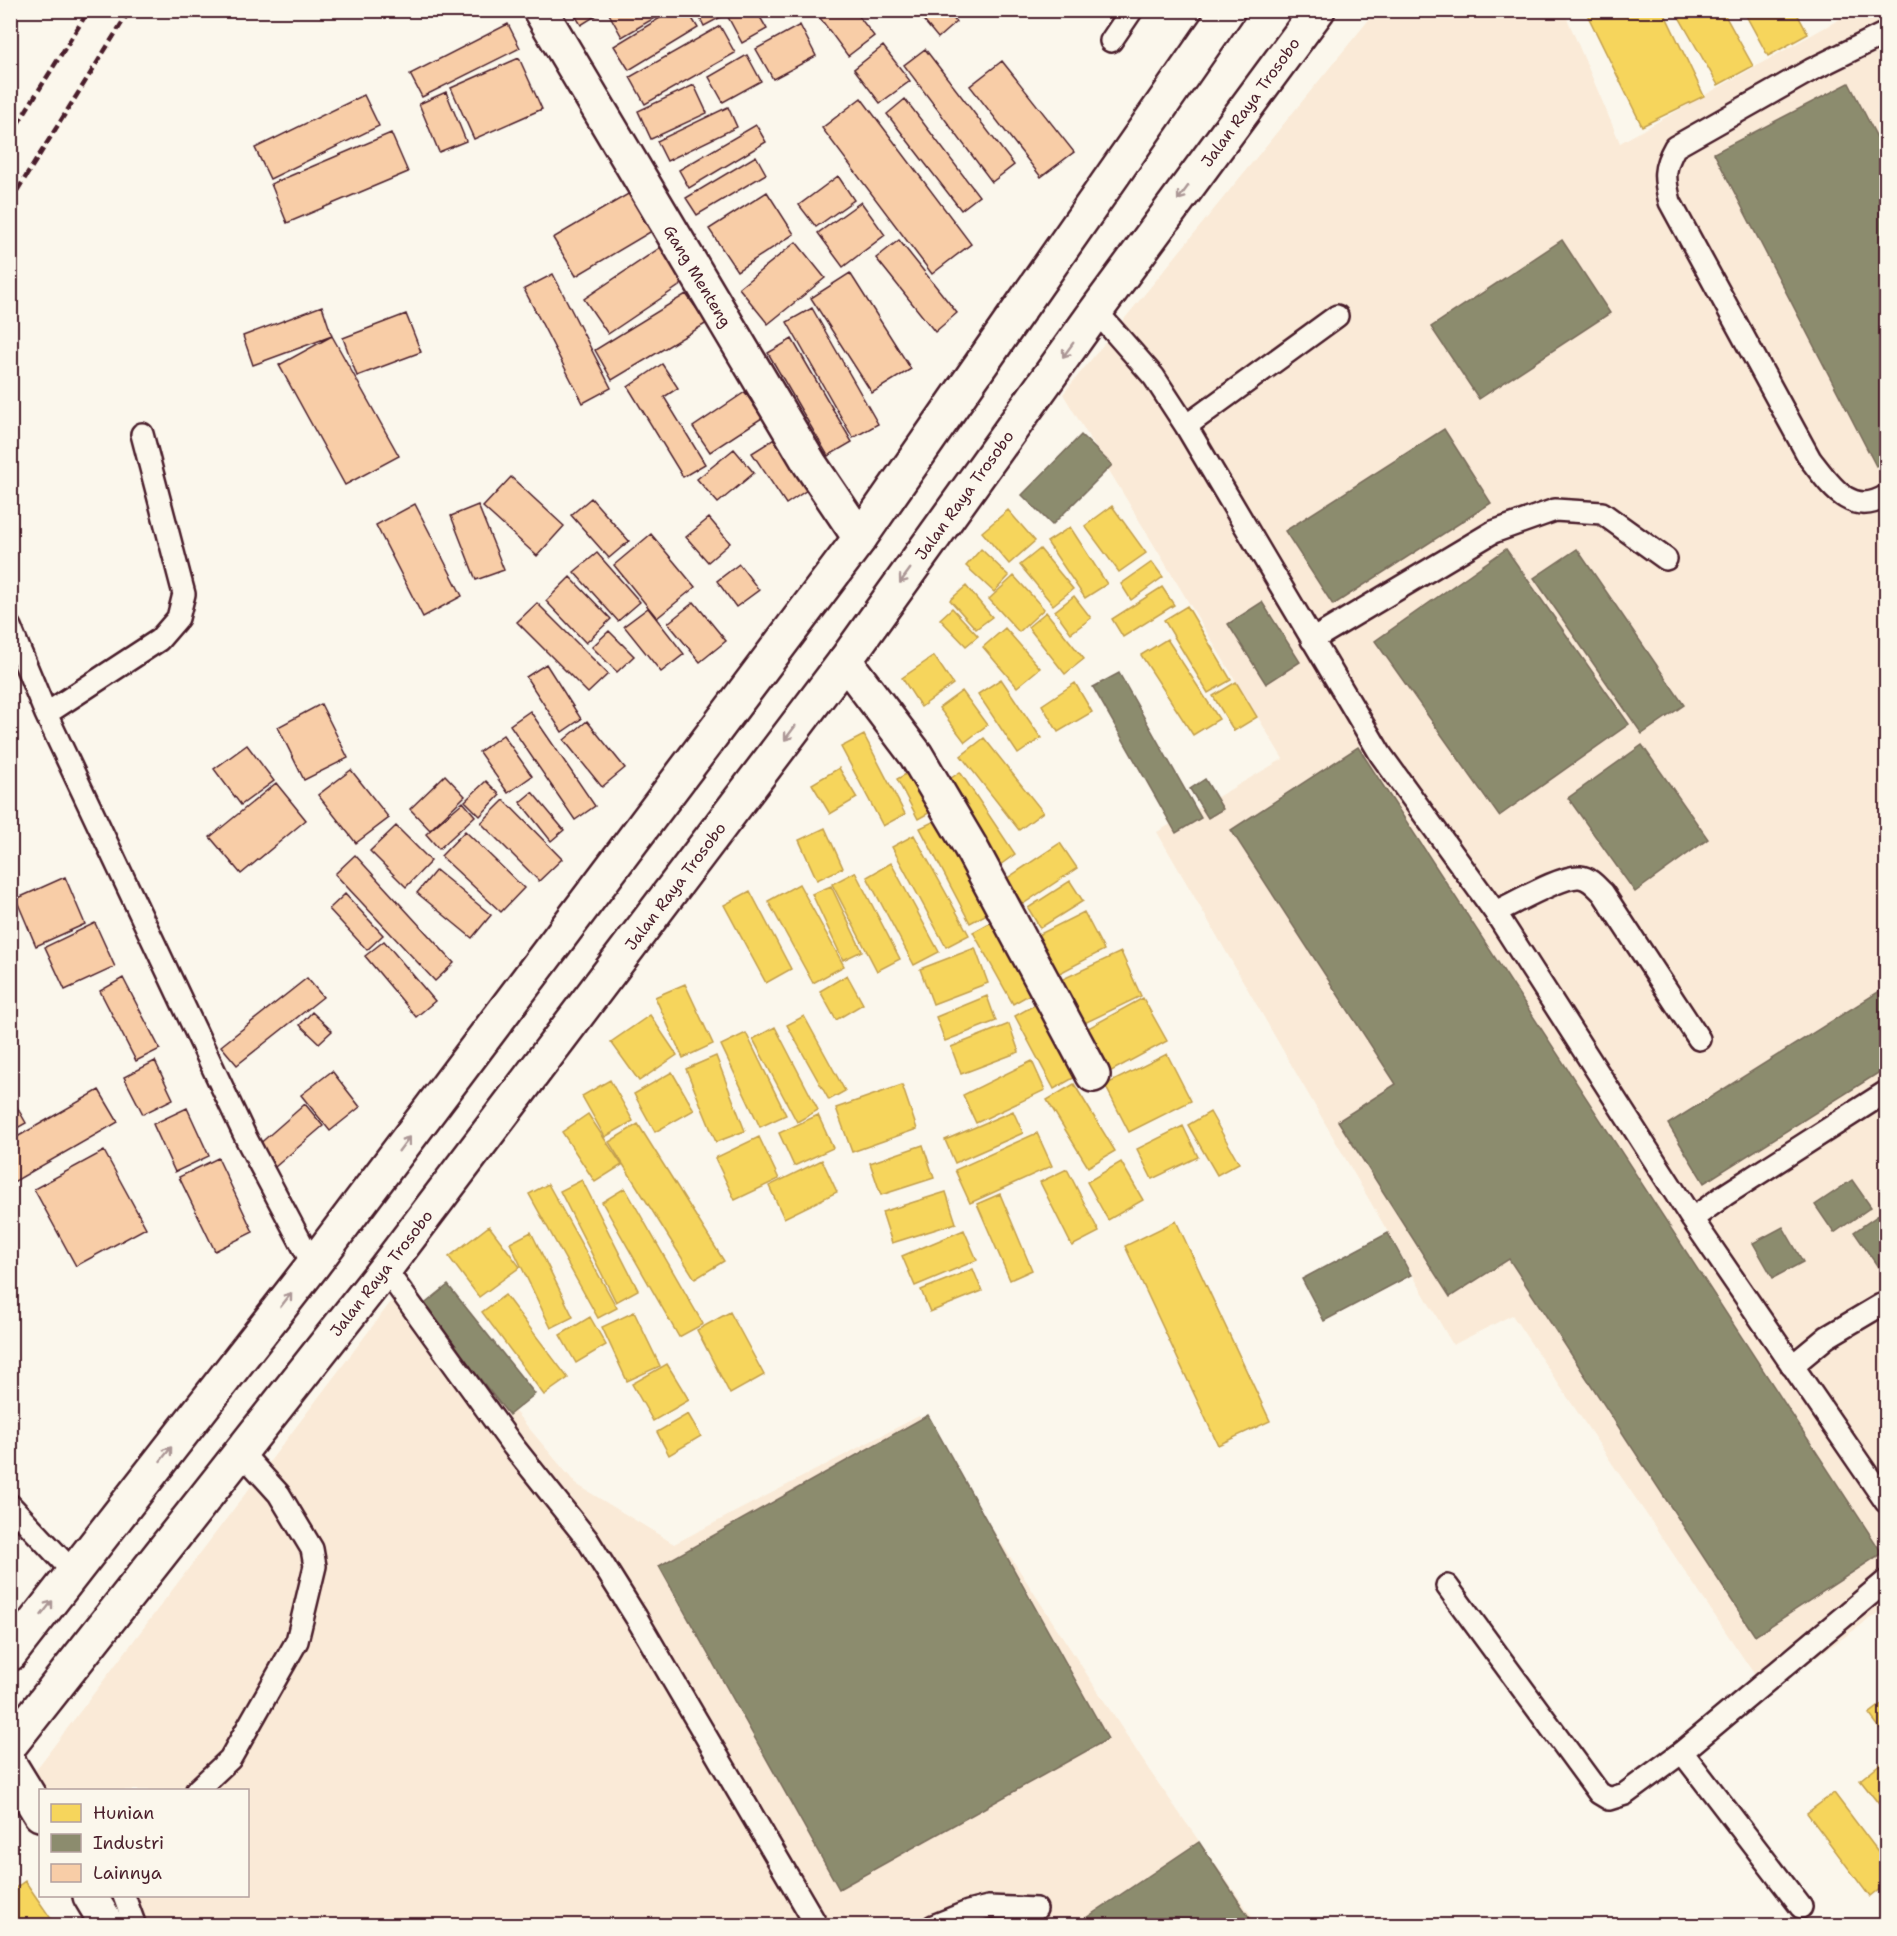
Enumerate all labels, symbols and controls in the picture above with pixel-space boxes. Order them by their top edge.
street label: Jalan Raya Trosobo [1196,33,1305,171]
one-way arrow [1177,184,1190,200]
street label: Gang Menteng [659,221,736,331]
one-way arrow [1062,341,1074,357]
street label: Jalan Raya Trosobo [910,426,1019,564]
one-way arrow [899,568,911,584]
one-way arrow [783,725,796,741]
street label: Jalan Raya Trosobo [620,818,730,955]
one-way arrow [398,1137,410,1153]
street label: Jalan Raya Trosobo [325,1206,437,1341]
one-way arrow [280,1292,293,1308]
one-way arrow [160,1446,173,1462]
one-way arrow [40,1600,53,1616]
legend [39,1789,249,1897]
text: Hunian [93,1801,154,1825]
text: Industri [93,1831,164,1855]
text: Lainnya [93,1861,162,1885]

